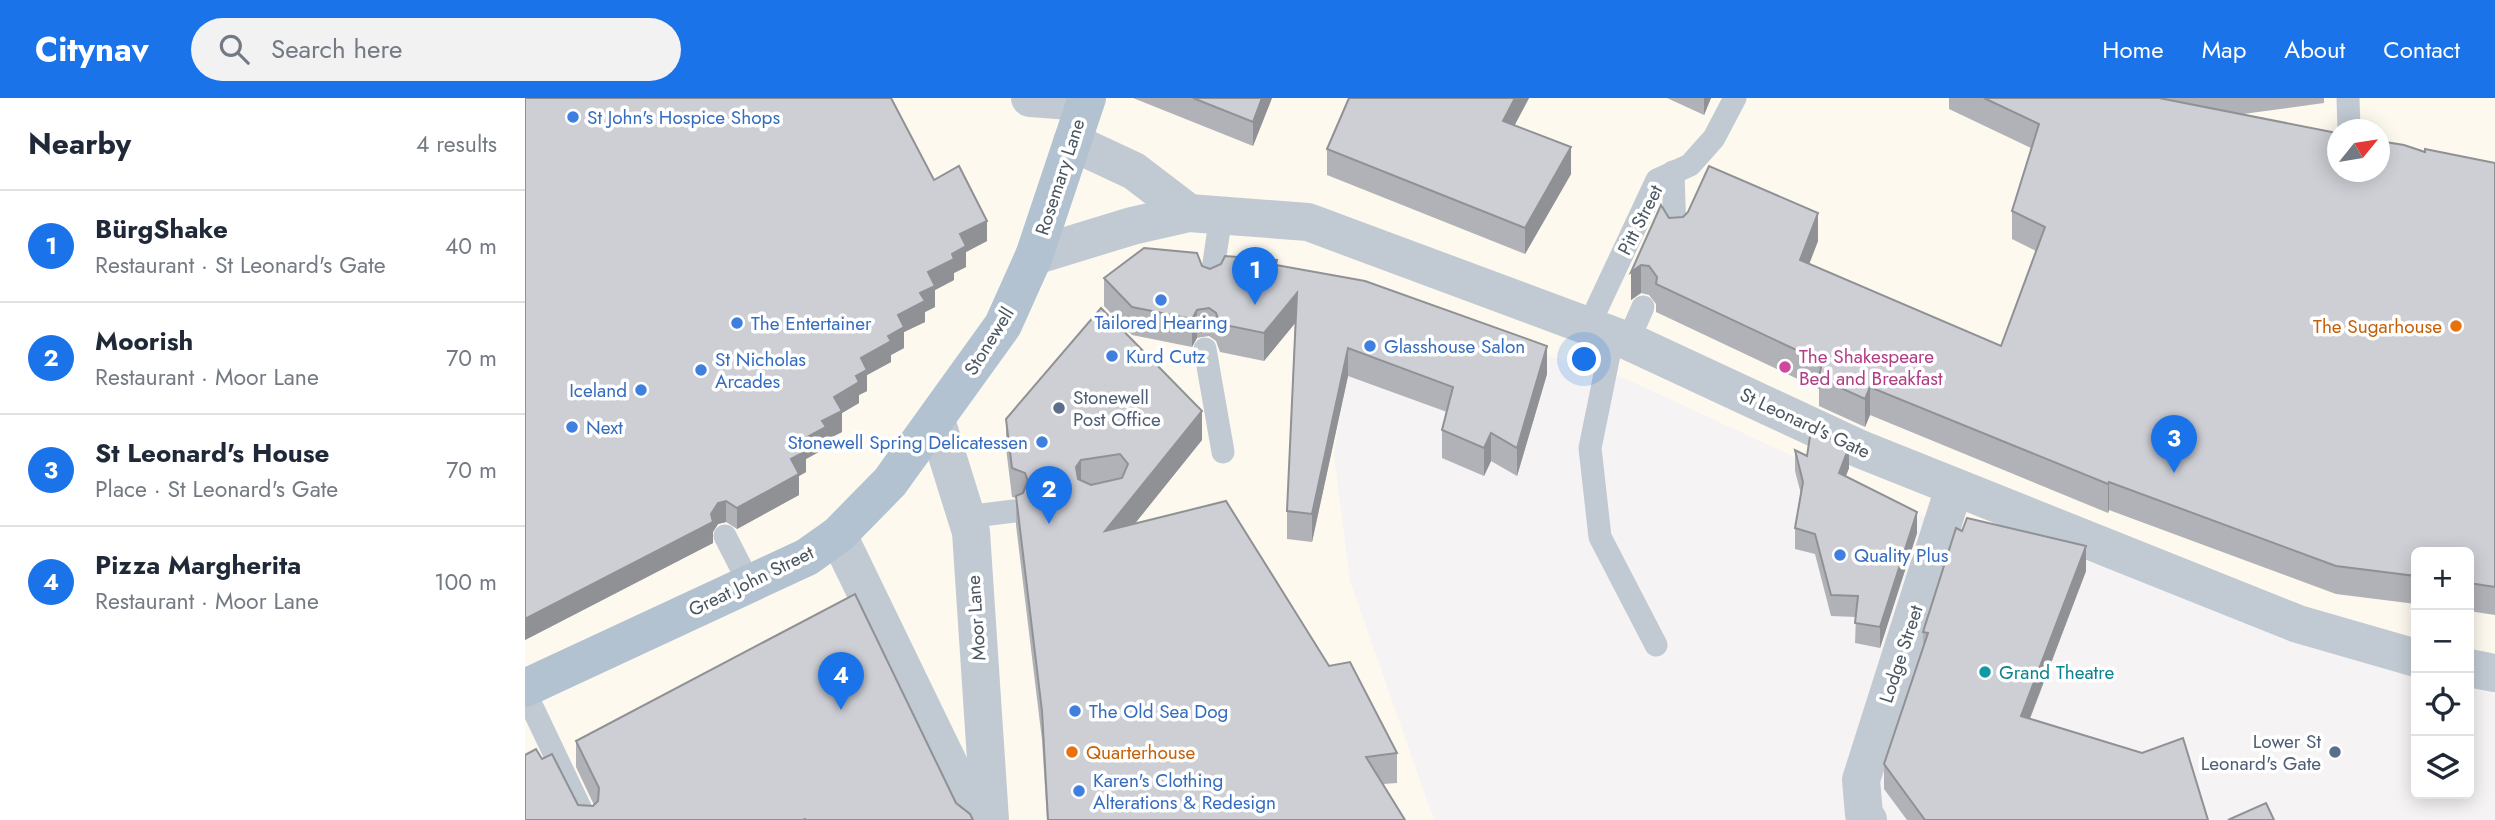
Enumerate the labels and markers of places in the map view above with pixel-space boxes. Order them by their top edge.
place label: St John's Hospice Shops [587,104,780,131]
marker: St John's Hospice Shops [565,109,581,125]
pin: 1 [1232,247,1278,305]
marker: Tailored Hearing [1153,292,1169,308]
place label: Tailored Hearing [1094,309,1228,336]
place label: The Entertainer [751,310,872,337]
place label: The Sugarhouse [2313,313,2442,340]
marker: The Entertainer [729,315,745,331]
marker: The Sugarhouse [2448,318,2464,334]
place label: Glasshouse Salon [1384,333,1525,360]
marker: Glasshouse Salon [1362,338,1378,354]
place label: Kurd Cutz [1126,343,1206,370]
place label: The Shakespeare Bed and Breakfast [1799,343,1943,392]
place label: St Nicholas Arcades [715,346,806,395]
marker: Kurd Cutz [1104,348,1120,364]
marker: The Shakespeare Bed and Breakfast [1777,359,1793,375]
marker: St Nicholas Arcades [693,362,709,378]
place label: Iceland [569,377,627,404]
marker: Iceland [633,382,649,398]
place label: Stonewell Post Office [1073,384,1161,433]
marker: Stonewell Post Office [1051,400,1067,416]
place label: Next [586,414,623,441]
pin: 3 [2151,415,2197,473]
marker: Next [564,419,580,435]
place label: Stonewell Spring Delicatessen [787,429,1028,456]
marker: Stonewell Spring Delicatessen [1034,434,1050,450]
pin: 2 [1026,466,1072,524]
place label: Quality Plus [1854,542,1949,569]
marker: Quality Plus [1832,547,1848,563]
pin: 4 [818,652,864,710]
place label: Grand Theatre [1999,659,2114,686]
marker: Grand Theatre [1977,664,1993,680]
place label: The Old Sea Dog [1089,698,1228,725]
marker: The Old Sea Dog [1067,703,1083,719]
place label: Lower St Leonard's Gate [2201,728,2321,777]
place label: Quarterhouse [1086,739,1195,766]
marker: Quarterhouse [1064,744,1080,760]
marker: Lower St Leonard's Gate [2327,744,2343,760]
place label: Karen's Clothing Alterations & Redesign [1093,767,1276,816]
marker: Karen's Clothing Alterations & Redesign [1071,783,1087,799]

